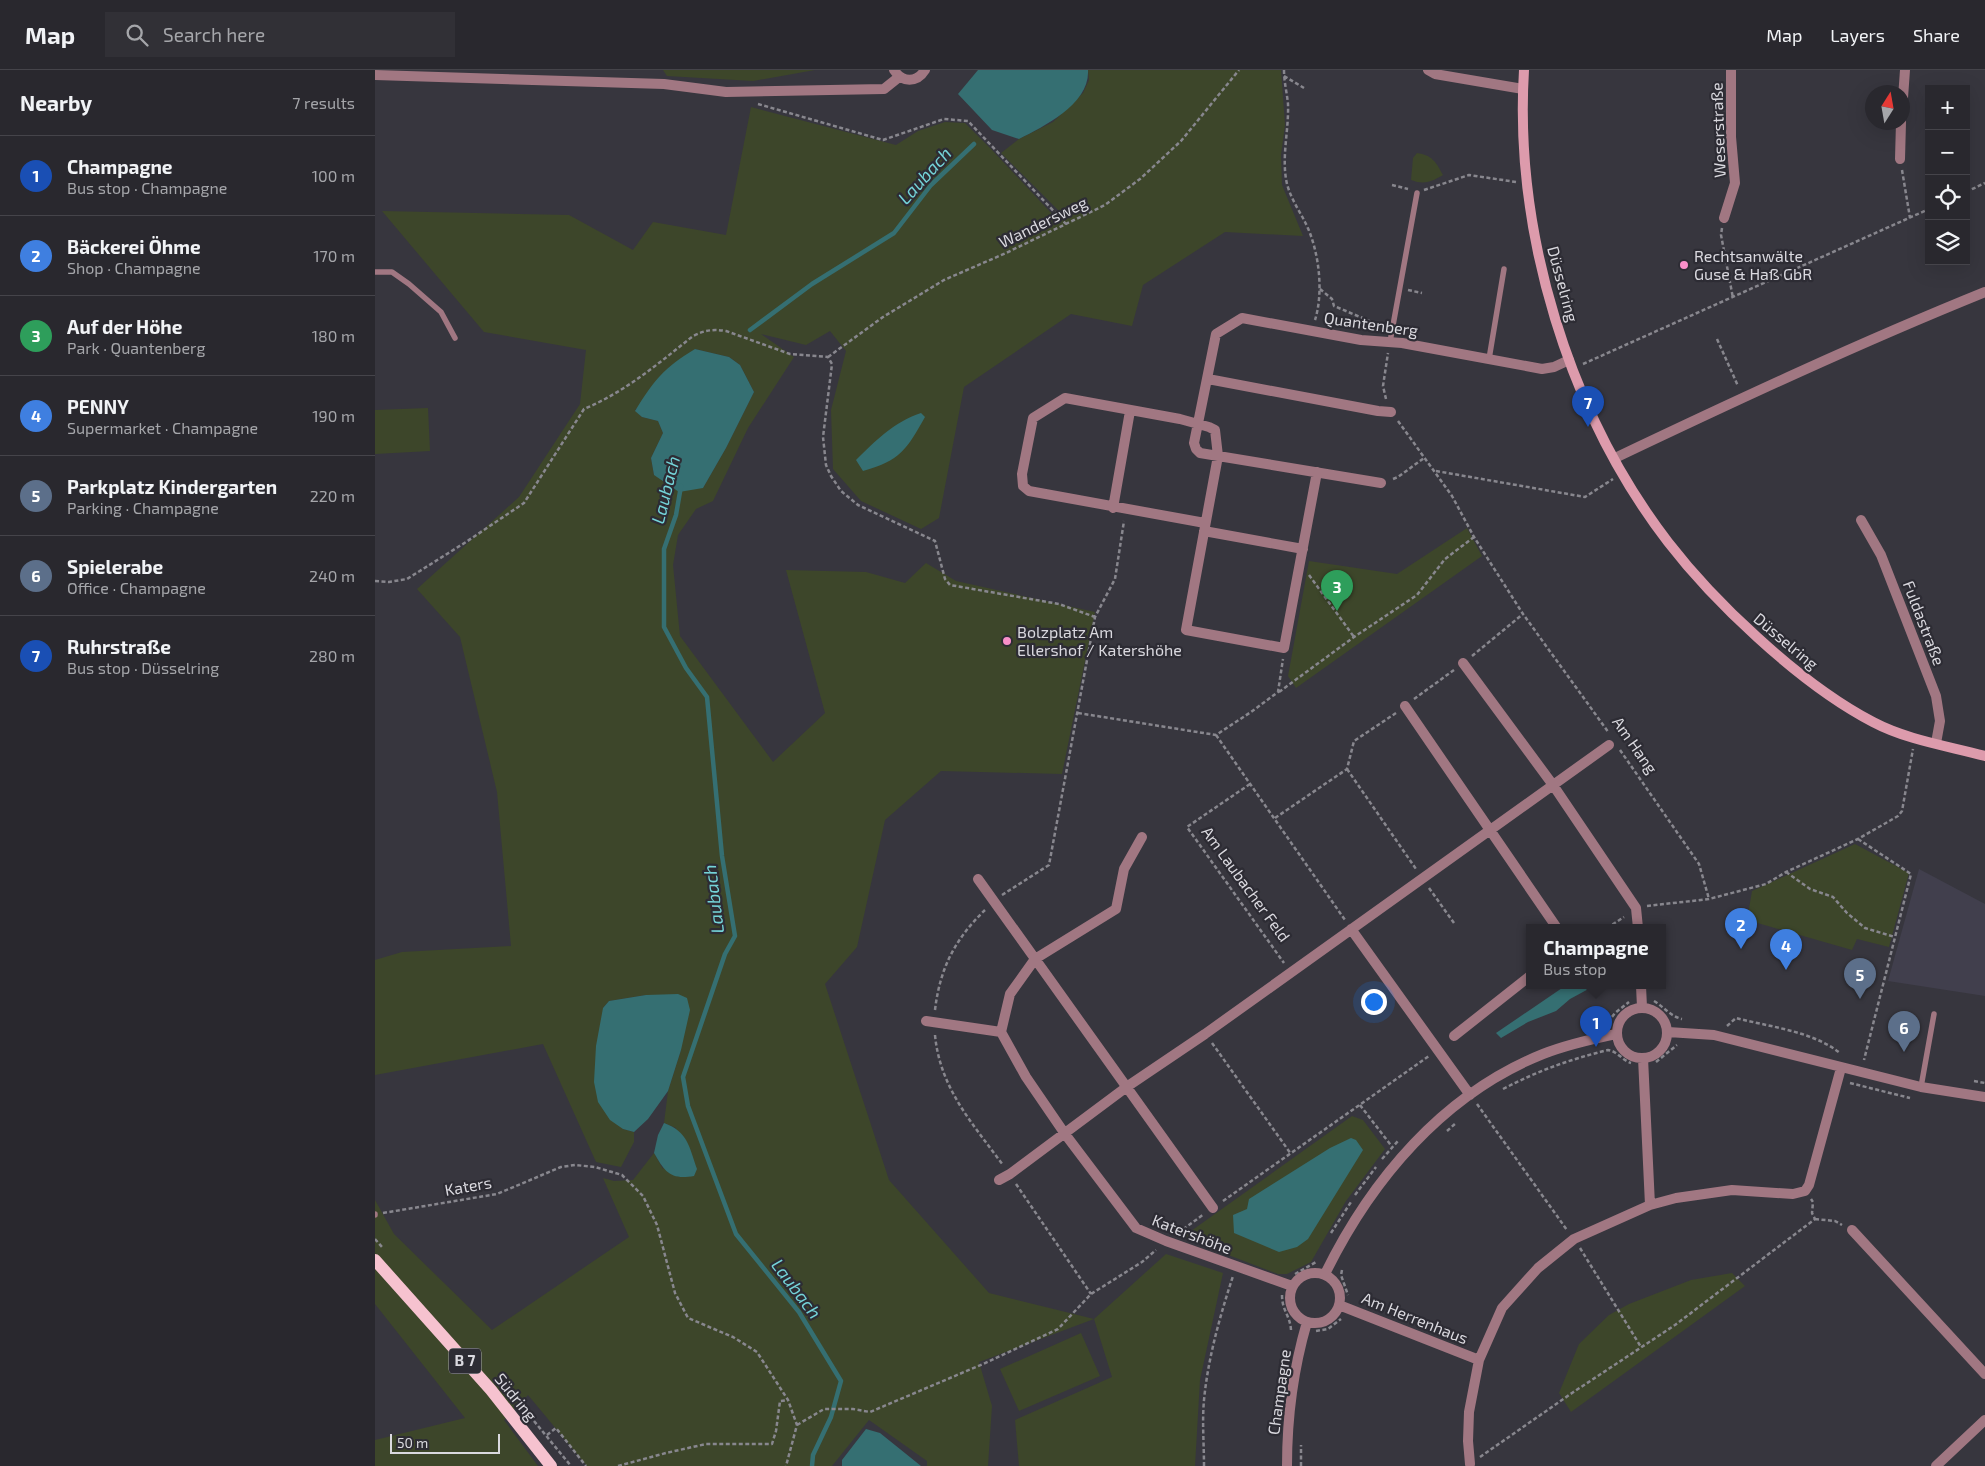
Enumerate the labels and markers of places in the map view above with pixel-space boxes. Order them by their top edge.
place label: Rechtsanwälte Guse & Haß GbR [1694,246,1812,283]
marker: Rechtsanwälte Guse & Haß GbR [1678,259,1690,271]
pin: 7 [1572,386,1604,427]
pin: 3 [1321,570,1353,611]
place label: Bolzplatz Am Ellershof / Katershöhe [1017,622,1182,659]
marker: Bolzplatz Am Ellershof / Katershöhe [1001,635,1013,647]
pin: 2 [1725,908,1757,949]
pin: 4 [1770,929,1802,970]
pin: 5 [1844,958,1876,999]
pin: 1 [1580,1006,1612,1047]
pin: 6 [1888,1011,1920,1052]

